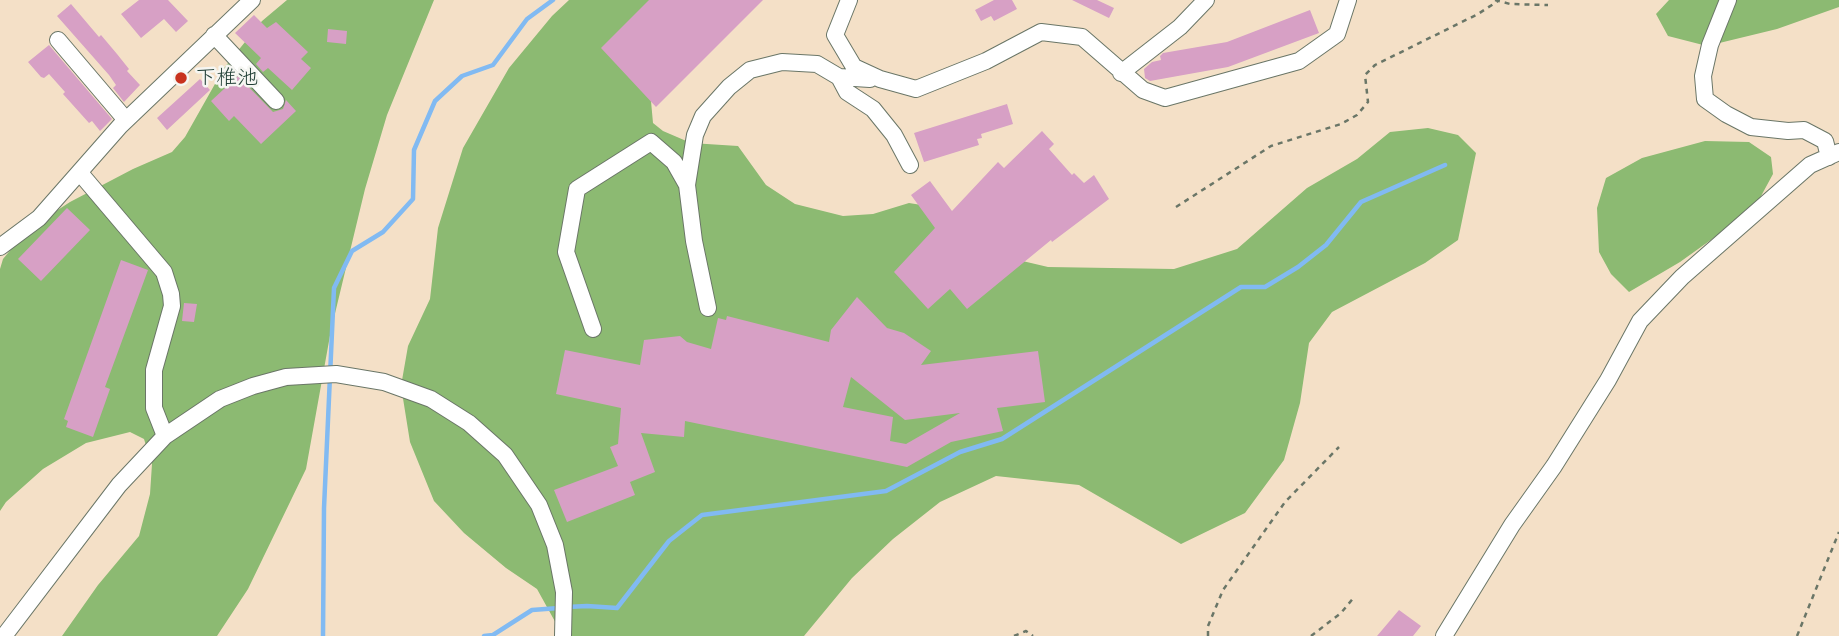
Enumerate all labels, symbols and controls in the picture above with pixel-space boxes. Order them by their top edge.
place label: 下椎池 [195,65,258,91]
marker: 下椎池 [173,70,189,86]

